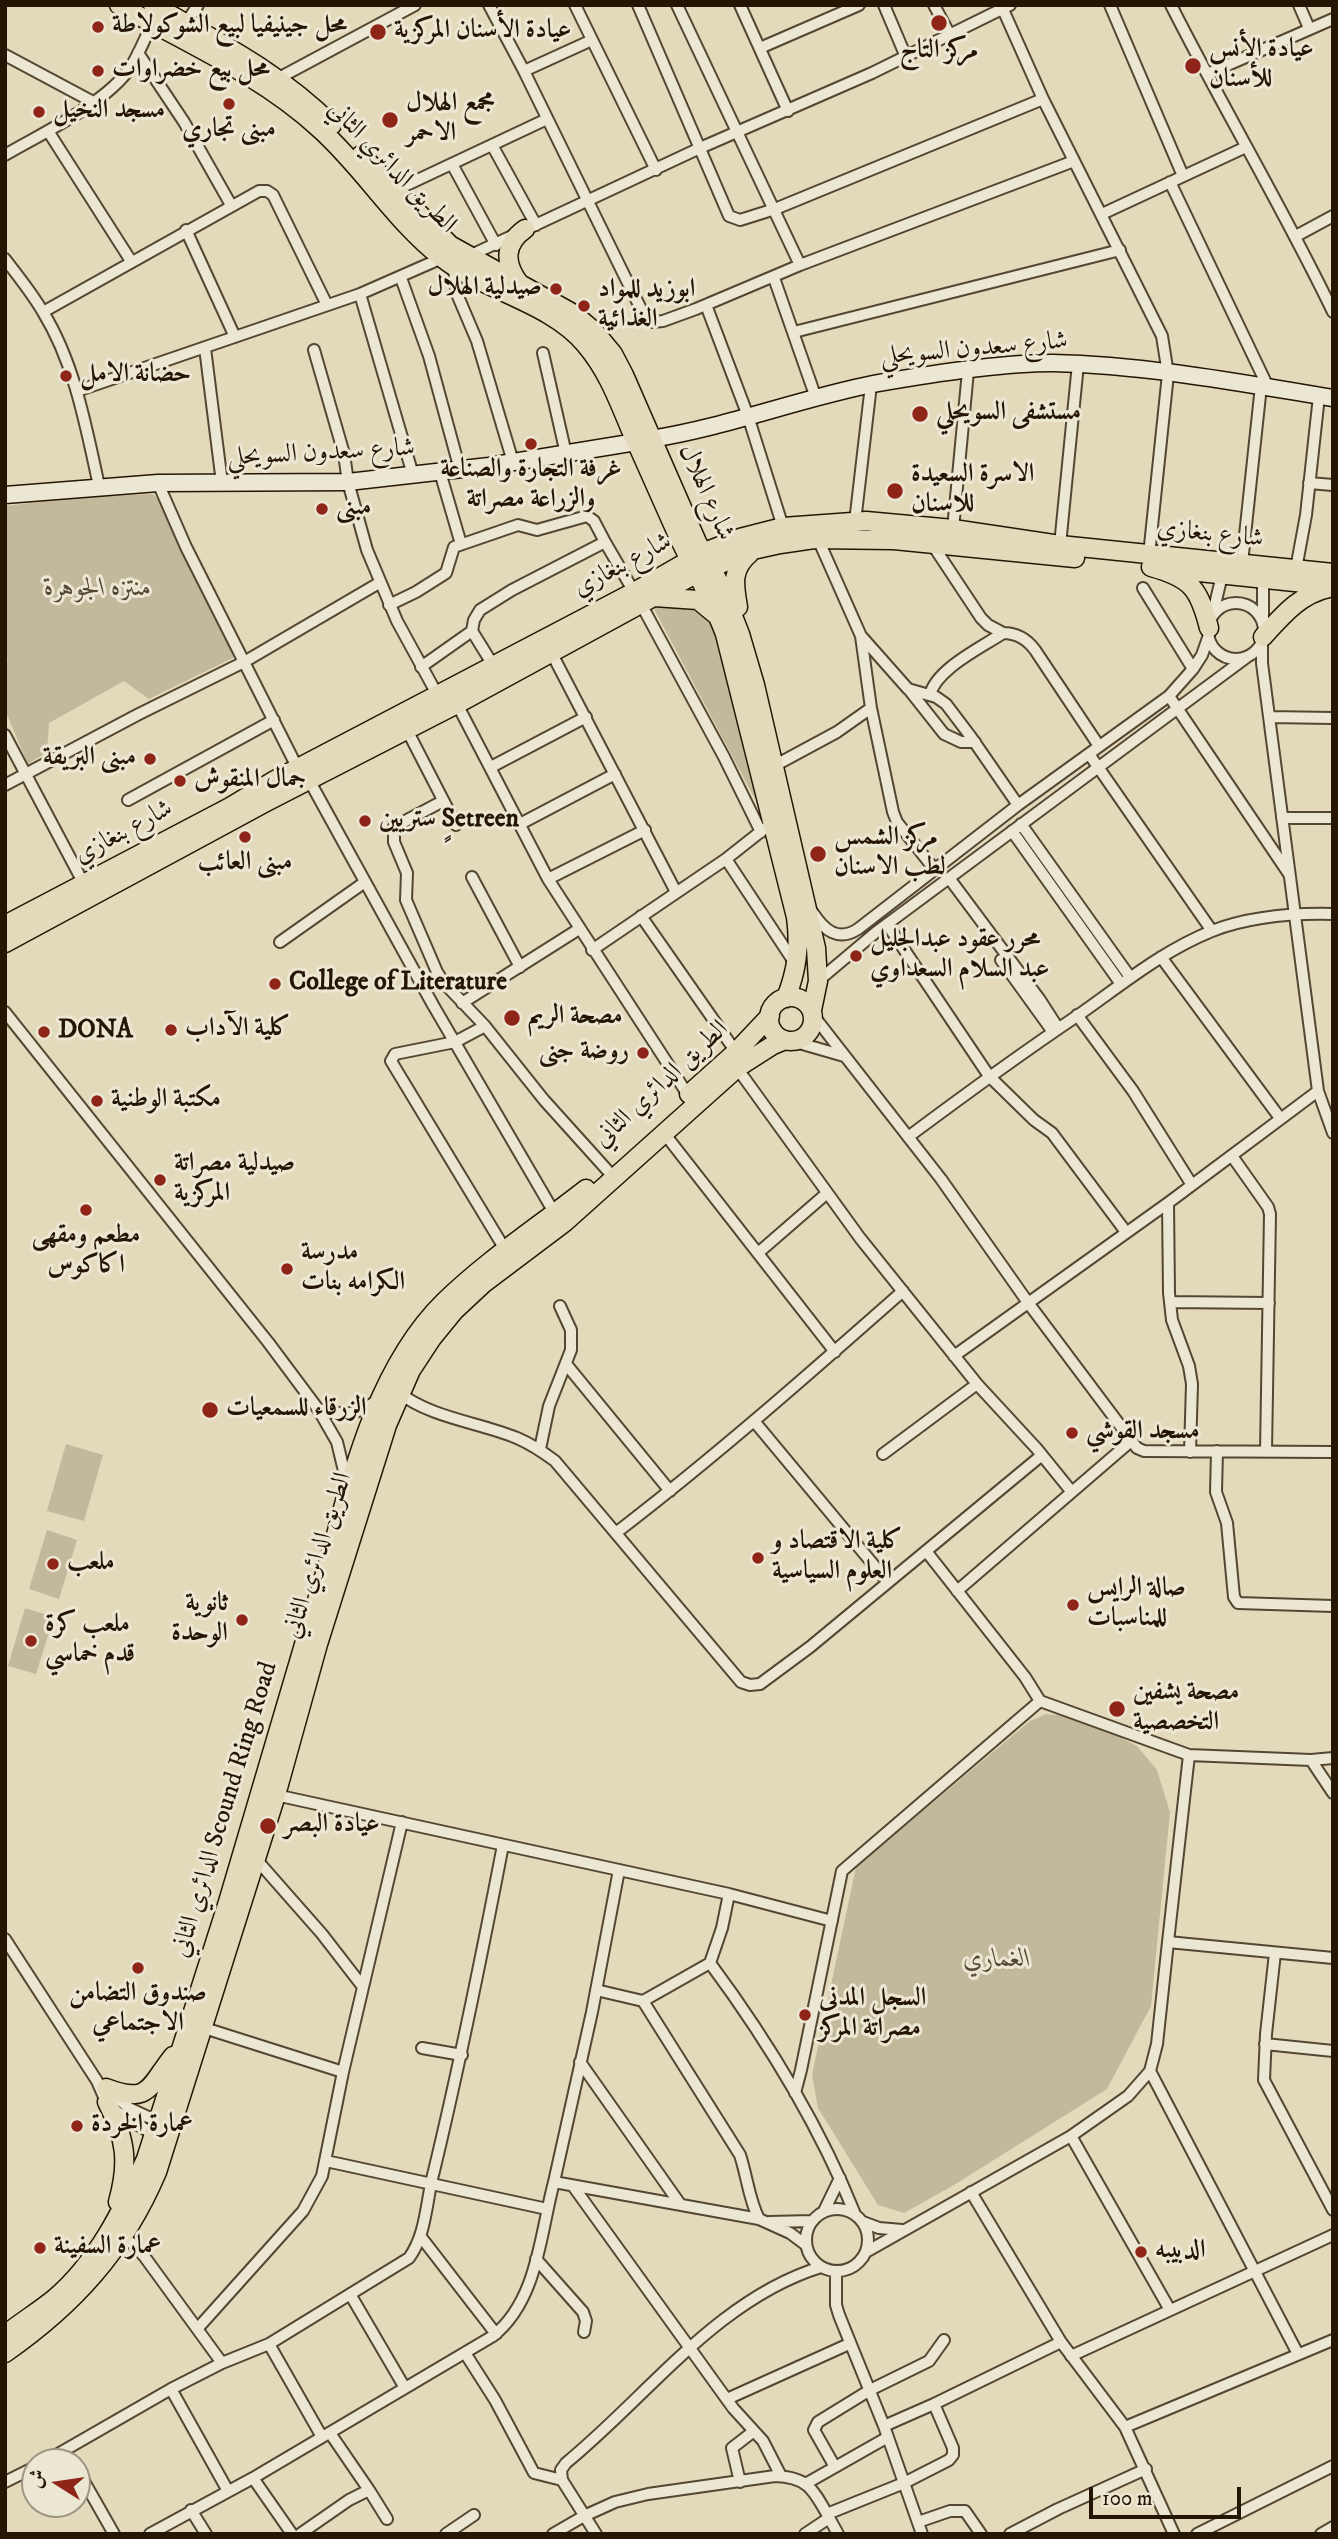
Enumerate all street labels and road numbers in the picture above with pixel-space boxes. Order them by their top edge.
street label: الطريق الدائري الثاني [320,95,462,241]
street label: شارع سعدون السويحلي [879,326,1069,374]
street label: شارع سعدون السويحلي [226,433,416,475]
street label: شارع الهلال [670,440,740,546]
street label: شارع بنغازي [1155,514,1265,556]
street label: شارع بنغازي [568,527,678,605]
street label: شارع بنغازي [69,794,179,872]
street label: الطريق الدائري الثاني [588,1015,736,1155]
street label: الطريق الدائري الثاني [277,1469,361,1643]
street label: الدائري الثاني Scound Ring Road [166,1659,286,1961]

